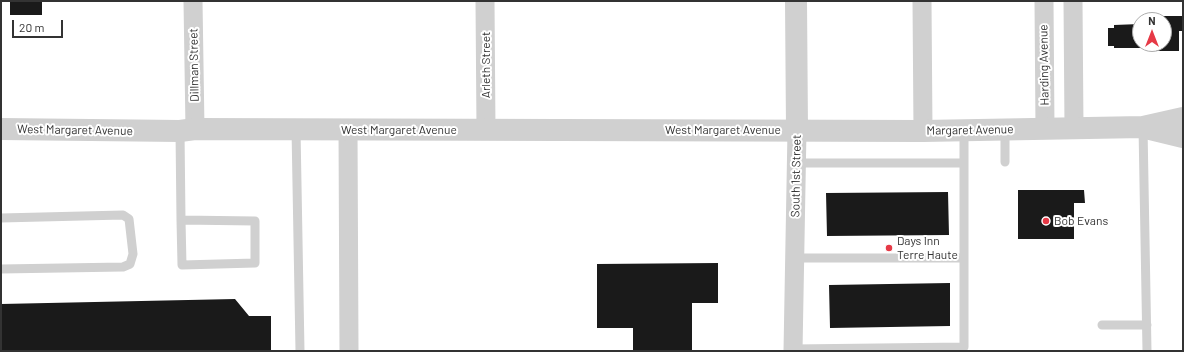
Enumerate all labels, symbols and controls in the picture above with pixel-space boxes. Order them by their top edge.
scale bar [14,12,65,38]
north arrow [1132,12,1172,52]
text: N [1148,14,1156,27]
text: 20 m [19,20,45,34]
street label: Harding Avenue [1036,24,1052,106]
street label: Dillman Street [186,28,202,102]
street label: Arleth Street [479,32,493,98]
street label: West Margaret Avenue [17,122,133,138]
street label: Margaret Avenue [926,122,1014,138]
street label: West Margaret Avenue [341,123,457,137]
street label: West Margaret Avenue [665,123,781,137]
street label: South 1st Street [788,135,804,217]
place label: Bob Evans [1054,214,1108,228]
marker: Bob Evans [1041,216,1051,226]
place label: Days Inn Terre Haute [897,234,958,262]
marker: Days Inn Terre Haute [884,243,894,253]

